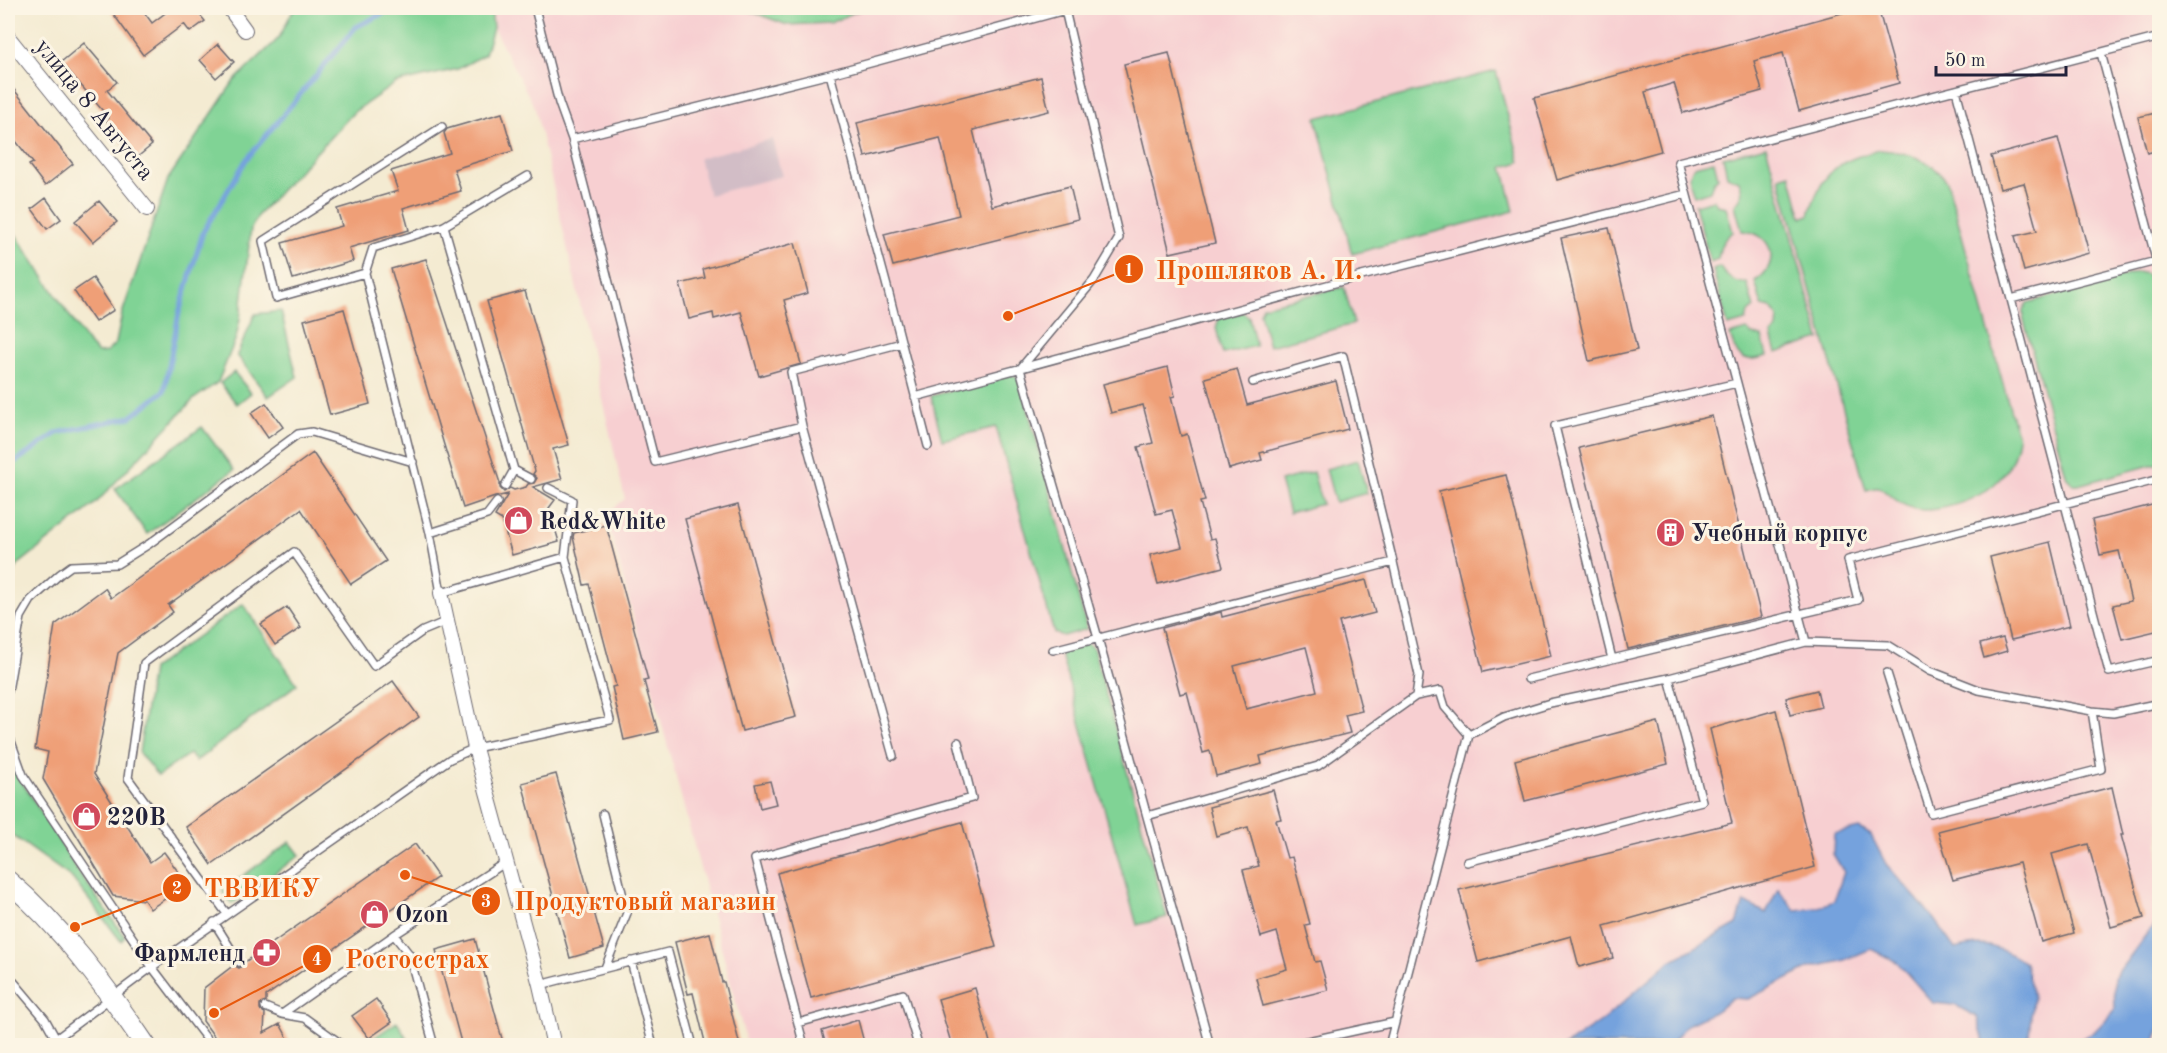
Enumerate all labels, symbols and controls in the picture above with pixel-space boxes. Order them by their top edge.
street label: улица 8 Августа [29,35,158,186]
scale bar [1936,39,2066,77]
text: 50 m [1945,52,1985,70]
callout: Прошляков А. И. [1114,247,1374,291]
text: Прошляков А. И. [1156,259,1362,285]
text: 1 [1124,262,1134,280]
shop icon: Red&White [502,505,534,537]
place label: Red&White [539,511,666,535]
building icon: Учебный корпус [1654,517,1686,549]
place label: Учебный корпус [1691,523,1868,547]
shop icon: 220В [70,801,102,833]
place label: 220В [107,807,166,831]
callout: ТВВИКУ [162,866,332,910]
text: ТВВИКУ [204,877,320,903]
callout: Продуктовый магазин [471,879,788,923]
text: 2 [172,880,182,898]
text: Продуктовый магазин [514,890,776,916]
text: 3 [481,893,491,911]
shop icon: Ozon [358,898,390,930]
place label: Ozon [395,904,449,928]
pharmacy icon: Фармленд [250,937,282,969]
callout: Росгосстрах [302,937,501,981]
place label: Фармленд [134,943,245,967]
text: Росгосстрах [345,948,489,974]
text: 4 [312,951,322,969]

